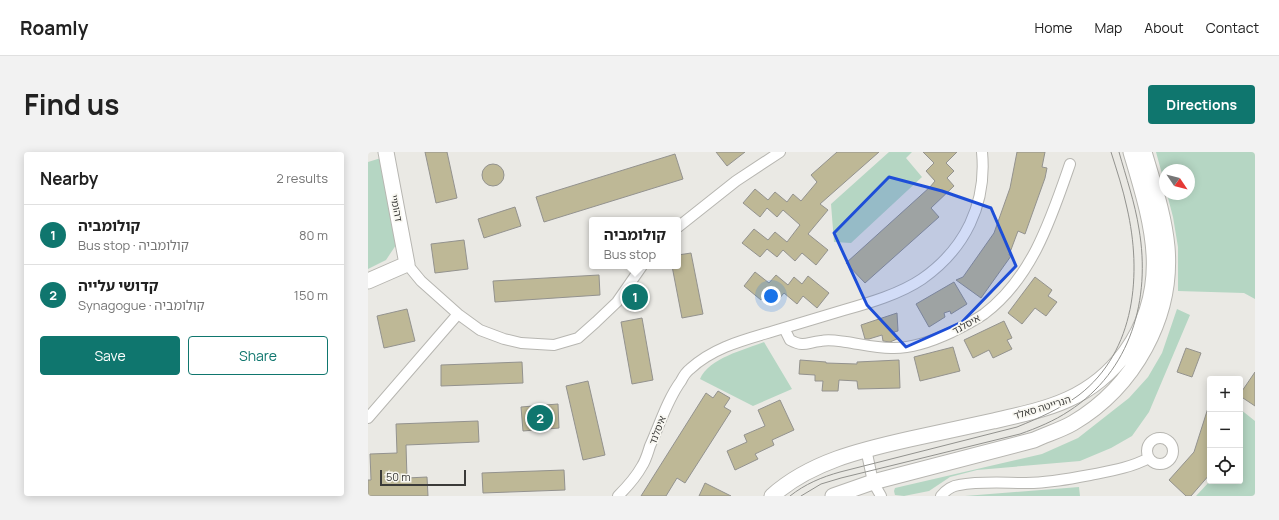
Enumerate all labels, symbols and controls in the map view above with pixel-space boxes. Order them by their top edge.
text: Roamly [20,15,88,41]
text: Home [1035,18,1072,37]
text: Map [1094,18,1122,37]
text: About [1144,18,1184,37]
text: Contact [1206,18,1259,37]
text: Find us [24,85,119,123]
button: Directions [1148,85,1255,124]
north arrow [1159,164,1195,200]
text: Nearby [40,167,98,190]
text: 2 results [276,169,328,187]
street label: דהומיי [388,193,407,223]
text: קולומביה [78,215,140,236]
popup [589,217,681,269]
text: קולומביה [604,224,666,245]
text: 1 [50,226,56,244]
text: 80 m [299,226,328,244]
text: Bus stop · קולומביה [78,236,189,254]
text: Bus stop [604,245,656,263]
text: קדושי עלייה [78,275,159,296]
pin: 1 [622,282,648,312]
text: 2 [49,286,57,304]
text: 150 m [294,286,328,304]
your location [761,286,781,306]
text: Synagogue · קולומביה [78,296,205,314]
street label: איסלנד [950,311,982,337]
button: Save [40,336,180,375]
button: Share [188,336,328,375]
map controls [1207,376,1243,484]
button: + [1207,376,1243,412]
street label: הנרייטה סאלד [1012,392,1072,422]
pin: 2 [527,403,553,433]
button: − [1207,412,1243,448]
street label: איסלנד [645,414,669,446]
button: locate [1207,448,1243,484]
scale bar [380,468,466,487]
text: 50 m [386,469,411,484]

